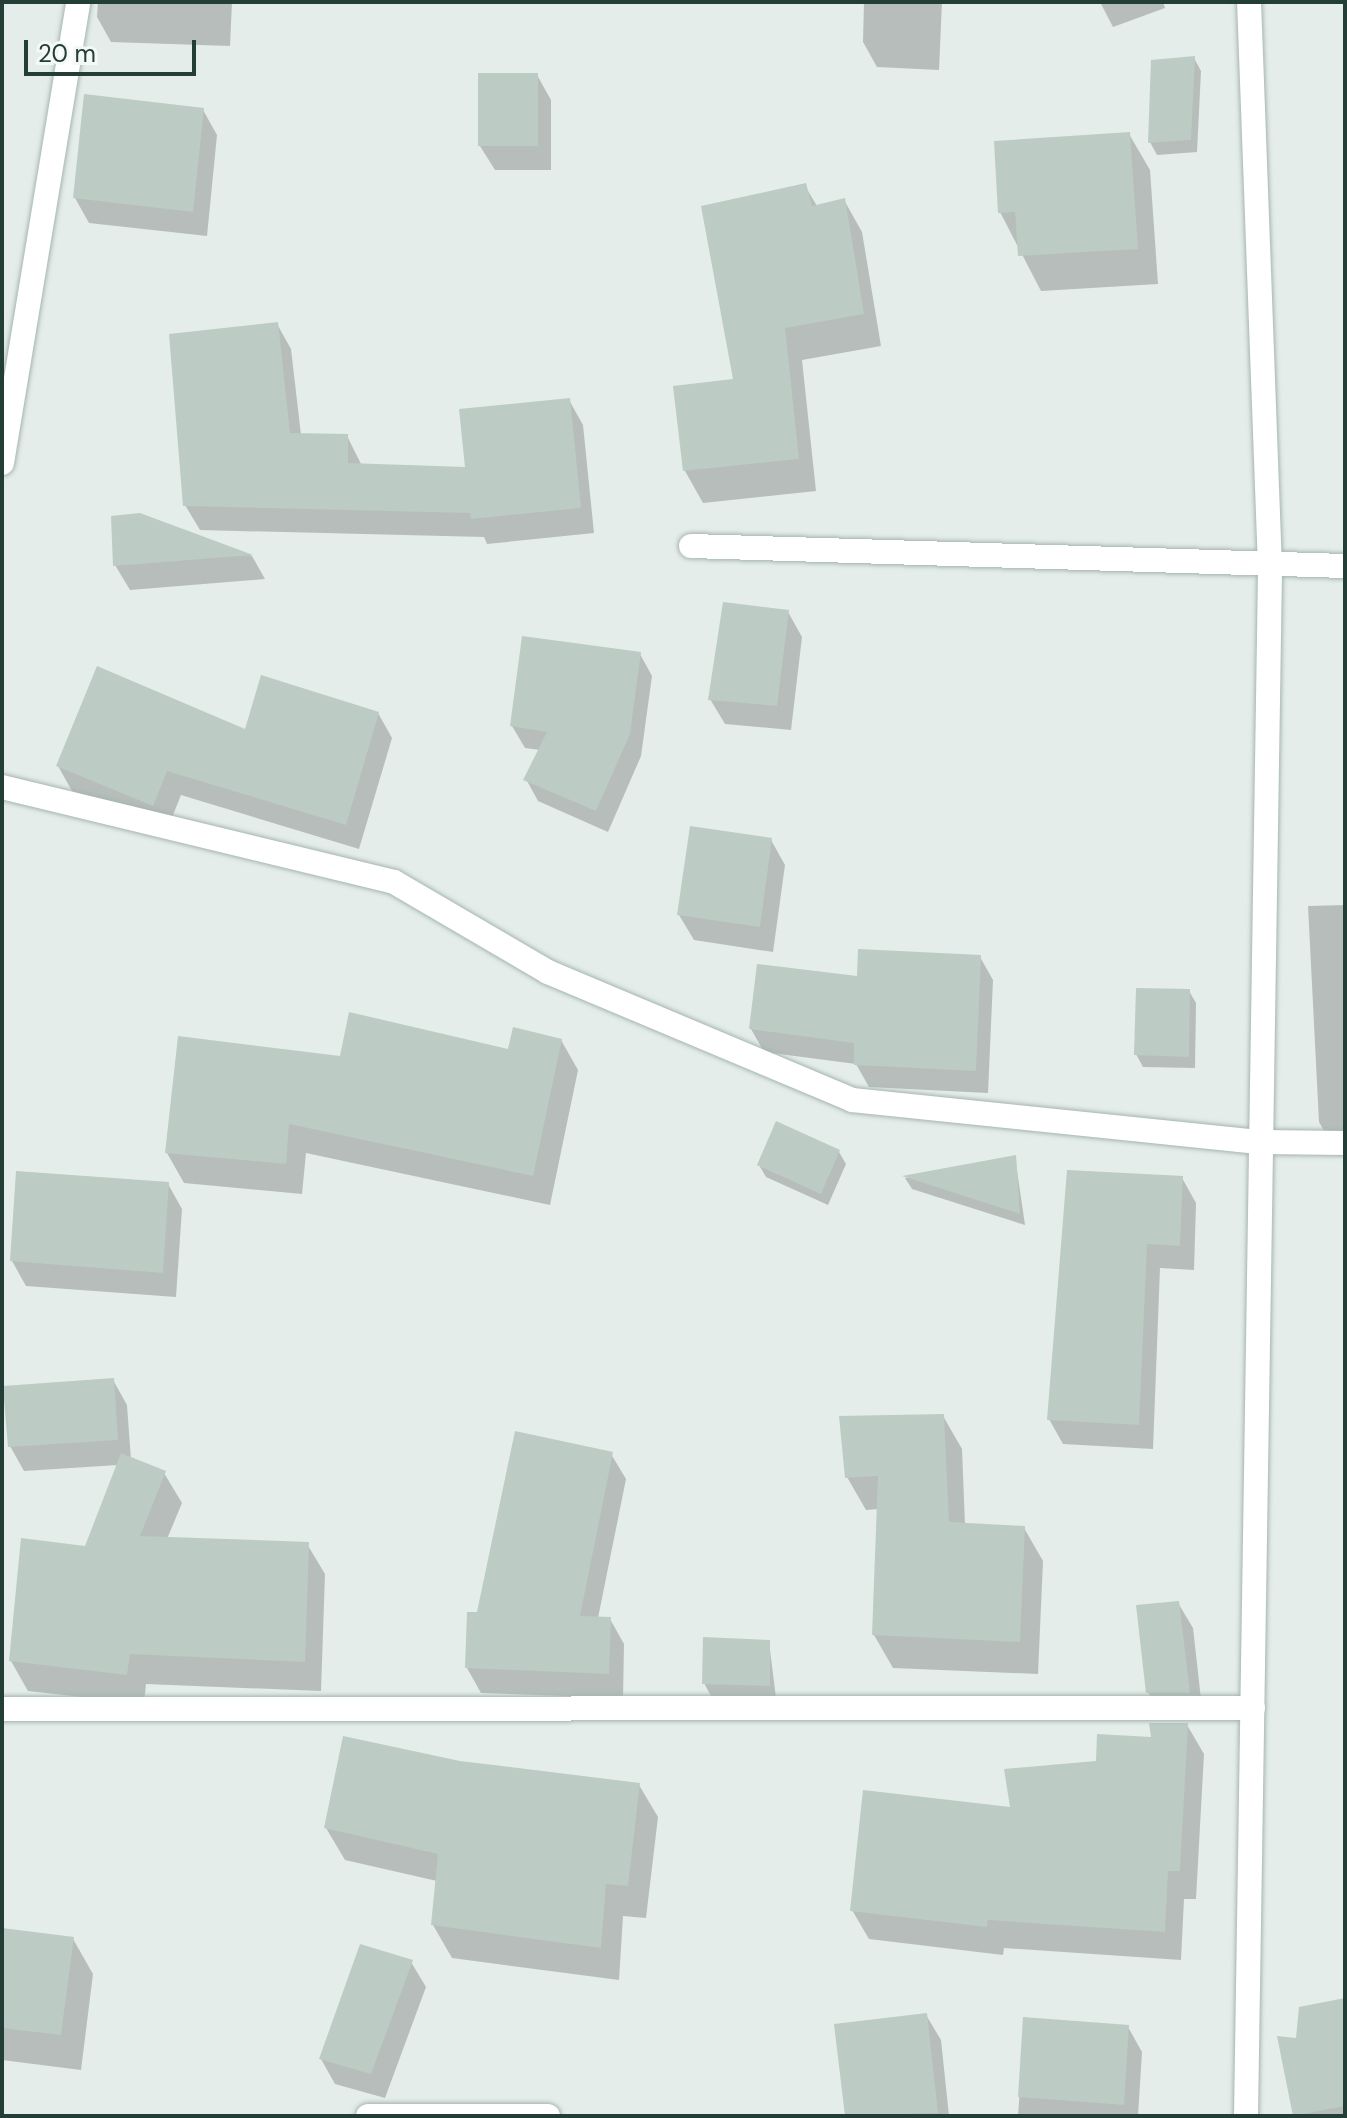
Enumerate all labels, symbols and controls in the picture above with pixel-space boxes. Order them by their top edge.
scale bar [28,24,200,74]
text: 20 m [38,38,96,69]

